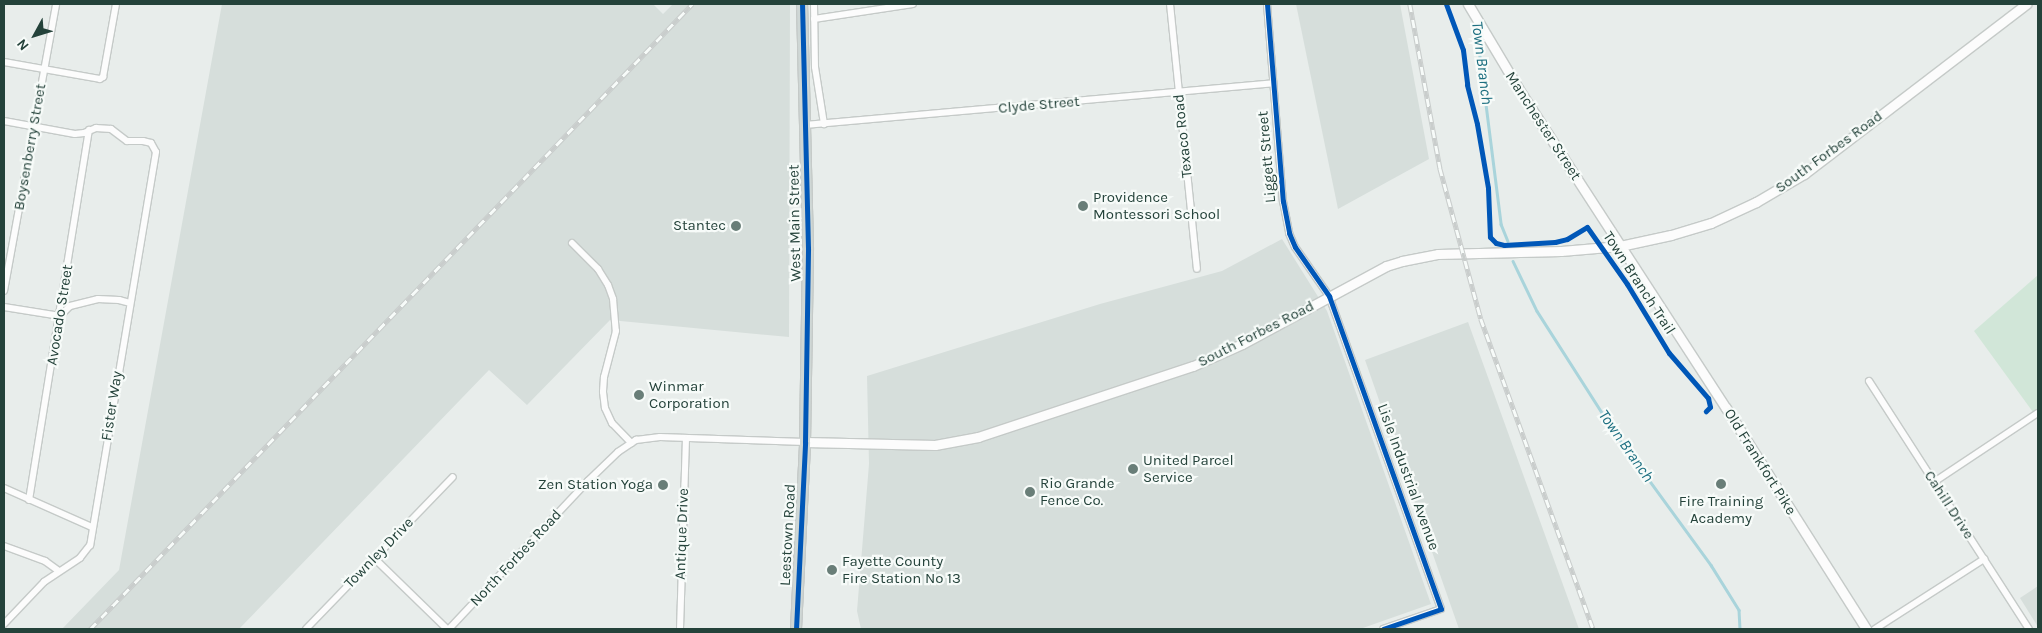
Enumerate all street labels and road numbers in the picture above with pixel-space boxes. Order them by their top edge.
street label: Manchester Street [1501,68,1585,184]
street label: Boysenberry Street [10,82,50,212]
street label: Clyde Street [998,92,1080,118]
street label: Texaco Road [1170,93,1196,179]
street label: South Forbes Road [1772,107,1886,197]
street label: Liggett Street [1254,110,1280,204]
street label: West Main Street [785,164,805,282]
street label: Town Branch Trail [1599,228,1679,338]
street label: Avocado Street [43,263,77,367]
street label: South Forbes Road [1195,297,1317,371]
street label: Fister Way [98,370,126,442]
street label: Lisle Industrial Avenue [1373,401,1443,553]
street label: Old Frankfort Pike [1720,405,1800,519]
street label: Cahill Drive [1920,467,1978,543]
street label: Leestown Road [776,484,800,586]
street label: Antique Drive [671,488,693,580]
street label: North Forbes Road [467,506,565,610]
street label: Townley Drive [341,514,417,592]

